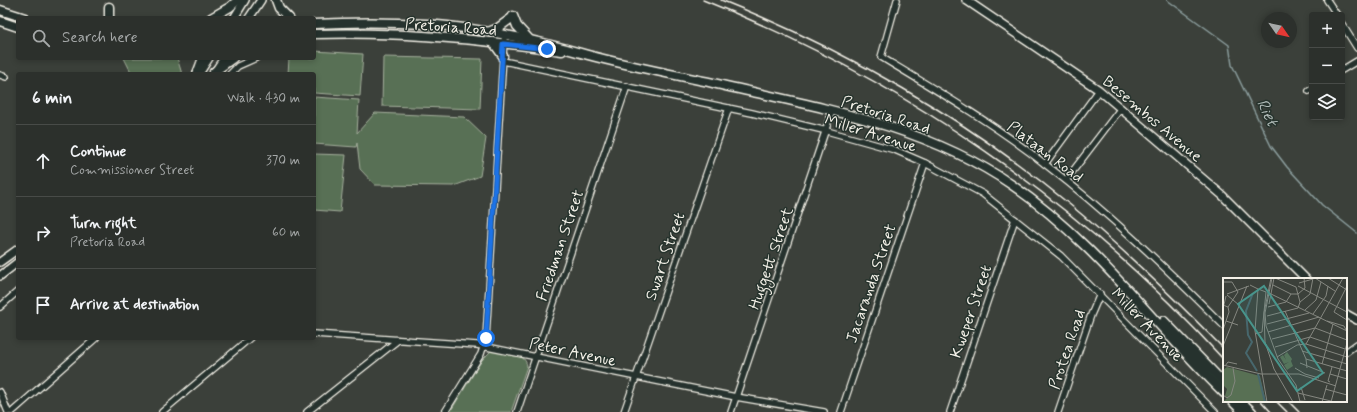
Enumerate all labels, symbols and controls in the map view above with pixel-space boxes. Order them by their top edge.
north arrow [1261,12,1297,48]
map controls [1309,12,1345,120]
button: + [1309,12,1345,48]
street label: Pretoria Road [404,14,498,41]
search box [16,16,316,60]
icon: search [30,27,52,49]
text: Search here [62,28,138,48]
route end [538,40,556,58]
button: − [1309,48,1345,84]
street label: Besembos Avenue [1098,71,1207,167]
button: layers [1309,84,1345,120]
text: 6 min [32,87,72,109]
text: Walk · 430 m [227,90,300,107]
street label: Pretoria Road [838,91,933,140]
water label: Riet [1251,95,1284,131]
street label: Miller Avenue [822,109,920,158]
street label: Plataan Road [1003,117,1087,188]
text: Continue [70,142,126,162]
icon: ahead [32,150,54,172]
text: 370 m [266,152,300,169]
text: Commissioner Street [70,162,194,179]
street label: Friedman Street [532,187,589,304]
street label: Huggett Street [744,204,800,313]
street label: Swart Street [641,210,690,303]
text: Turn right [70,214,137,234]
street label: Jacaranda Street [841,221,902,346]
icon: right [32,222,54,244]
text: 60 m [272,224,300,241]
text: Pretoria Road [70,234,145,251]
street label: Kweper Street [946,262,997,361]
inset map [1223,278,1347,402]
street label: Miller Avenue [1106,283,1188,367]
icon: arrive [32,294,54,316]
text: Arrive at destination [70,295,199,315]
street label: Protea Road [1044,307,1091,392]
route start [477,329,495,347]
street label: Peter Avenue [527,333,618,372]

